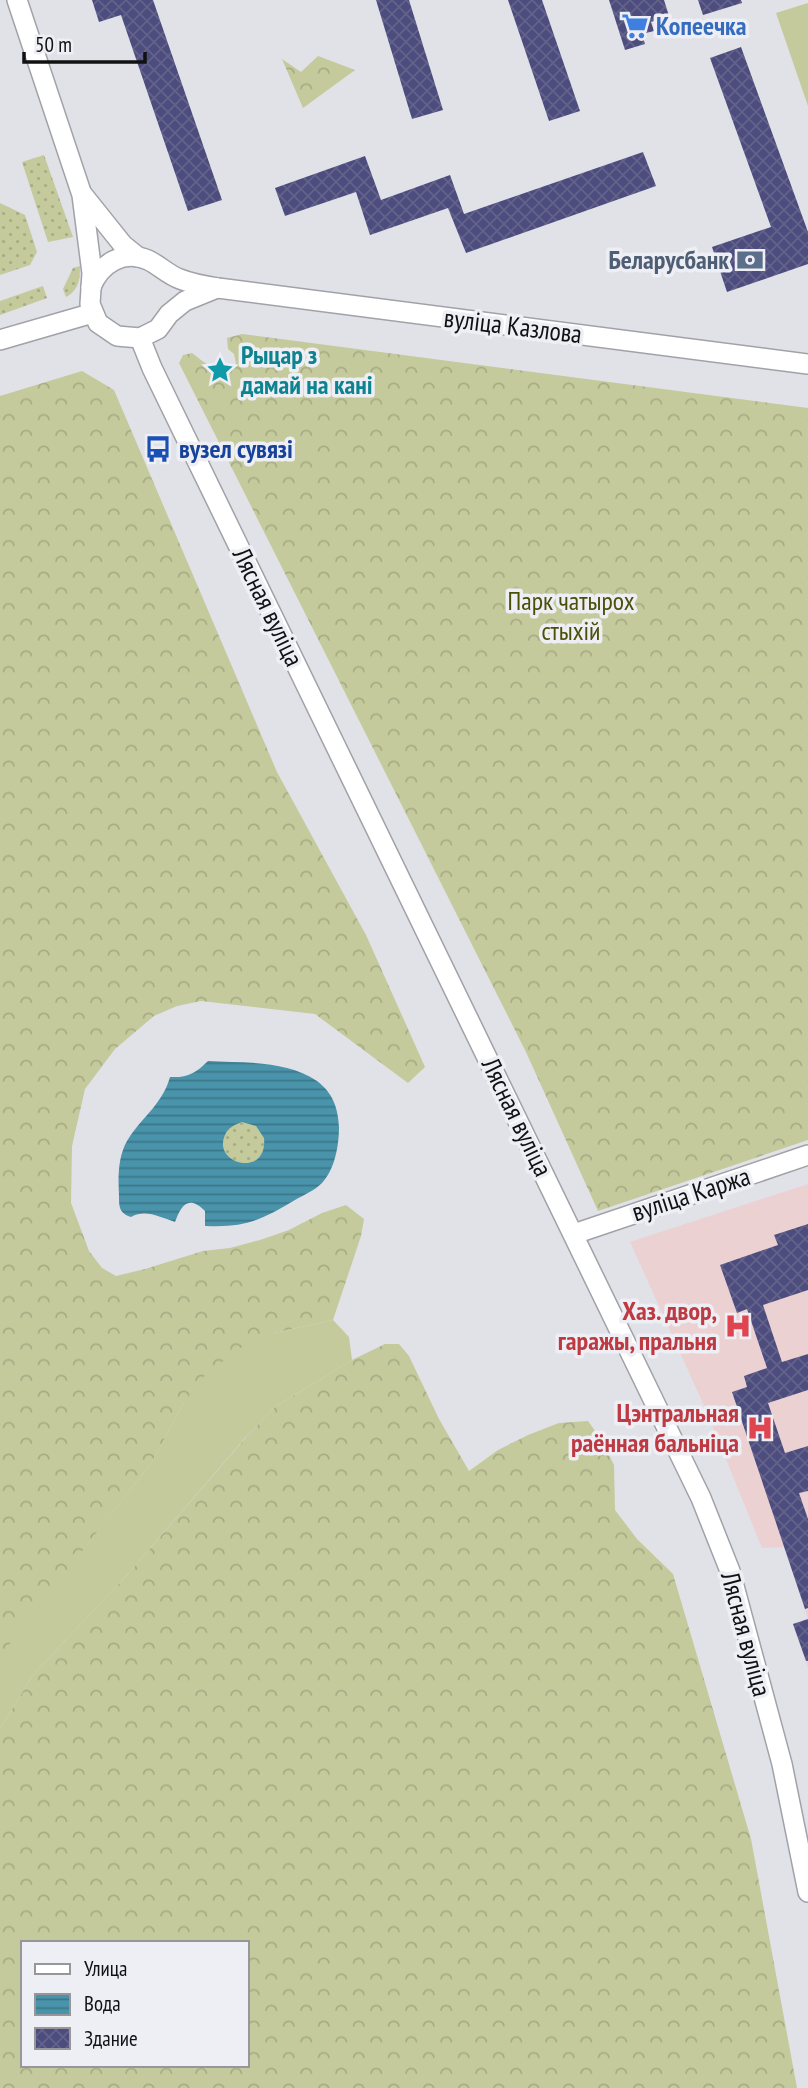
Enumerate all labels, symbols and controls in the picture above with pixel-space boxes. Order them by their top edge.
place label: Копеечка [656,9,746,42]
supermarket icon: Копеечка [620,11,650,41]
scale bar [24,21,145,65]
text: 50 m [35,31,72,58]
place label: Беларусбанк [608,243,729,276]
bank icon: Беларусбанк [735,245,765,275]
street label: вуліца Казлова [442,301,584,350]
place label: Рыцар з дамай на кані [240,338,373,401]
place icon: Рыцар з дамай на кані [205,355,235,385]
place label: вузел сувязі [179,432,293,465]
bus stop icon: вузел сувязі [143,434,173,464]
street label: Лясная вуліца [225,541,311,671]
park label: Парк чатырох стыхій [508,584,635,647]
street label: Лясная вуліца [474,1051,560,1181]
street label: вуліца Каржа [628,1159,754,1228]
place label: Хаз. двор, гаражы, пральня [558,1294,717,1357]
hospital icon: Хаз. двор, гаражы, пральня [723,1311,753,1341]
place label: Цэнтральная раённая бальніца [571,1396,739,1459]
hospital icon: Цэнтральная раённая бальніца [745,1413,775,1443]
street label: Лясная вуліца [714,1567,779,1700]
legend [21,1941,248,2067]
text: Улица [84,1955,127,1982]
text: Вода [84,1990,121,2017]
text: Здание [84,2025,138,2052]

